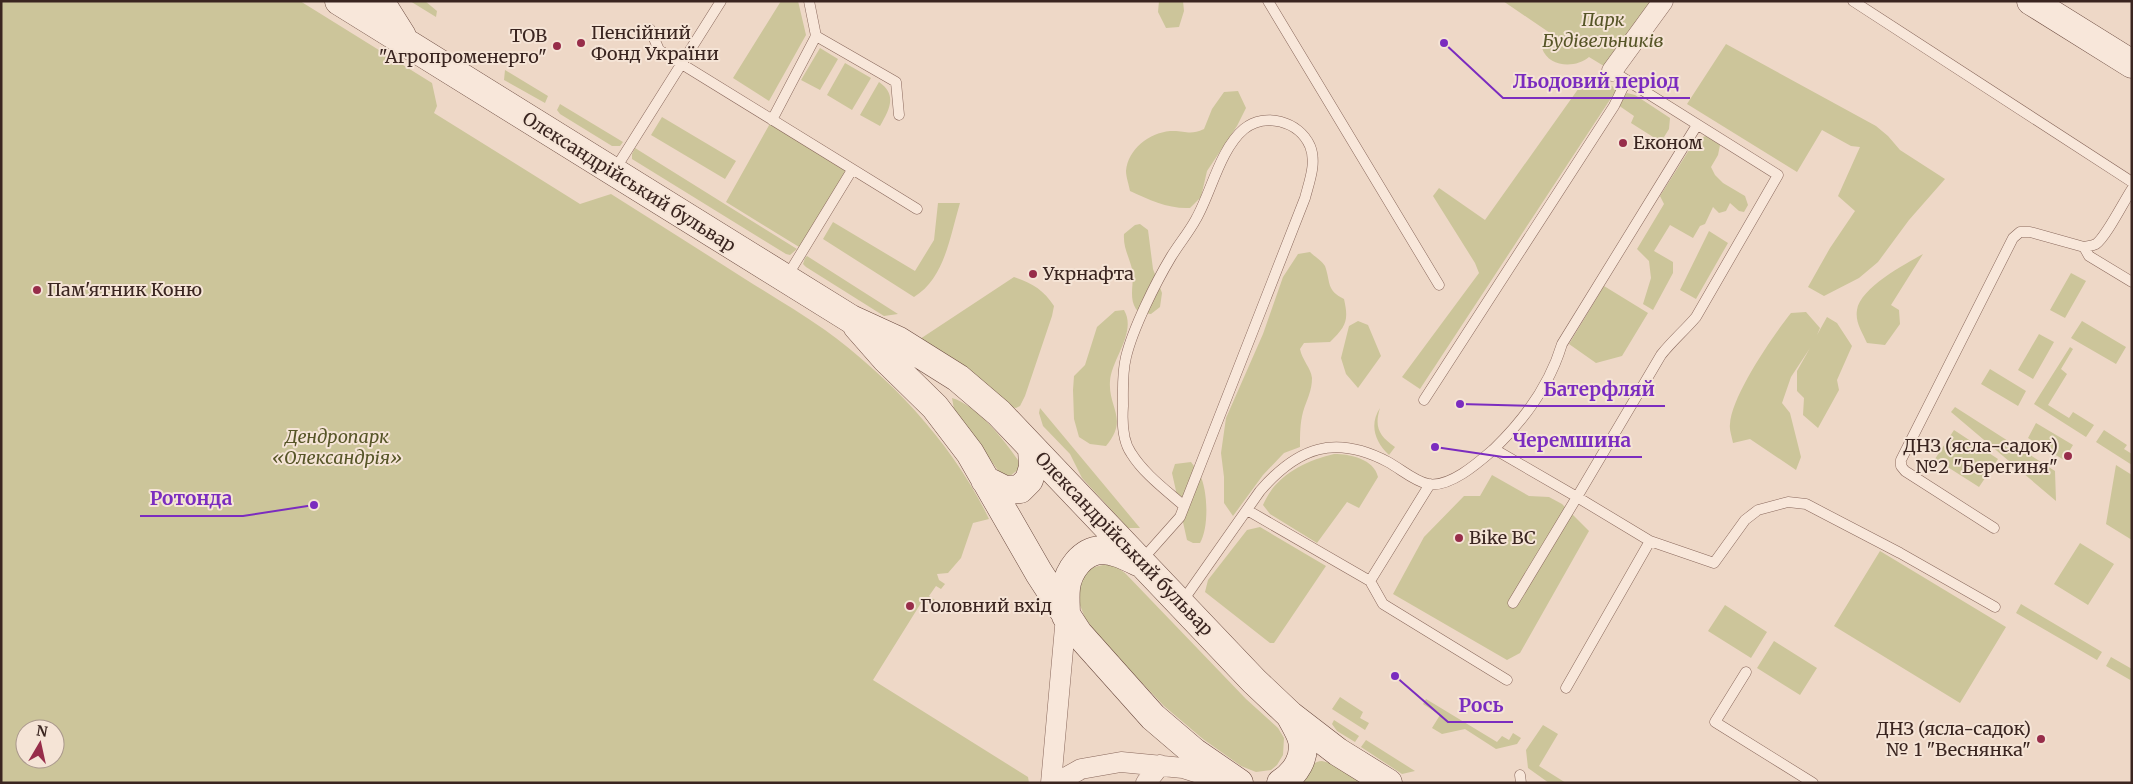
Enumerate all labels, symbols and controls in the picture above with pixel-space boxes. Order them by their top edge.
park label: Парк Будівельників [1542,8,1664,52]
place label: Пенсійний Фонд України [591,21,719,65]
place label: ТОВ "Агропроменерго" [379,24,547,68]
marker: Пенсійний Фонд України [575,37,587,49]
marker: ТОВ "Агропроменерго" [551,40,563,52]
callout: Льодовий період [1503,64,1690,98]
text: Льодовий період [1513,69,1679,93]
street label: Олександрійський бульвар [518,106,740,257]
place label: Економ [1633,131,1703,154]
marker: Економ [1617,137,1629,149]
place label: Укрнафта [1042,262,1134,285]
marker: Укрнафта [1027,268,1039,280]
place label: Пам'ятник Коню [47,278,202,301]
marker: Пам'ятник Коню [31,284,43,296]
callout: Батерфляй [1533,372,1665,406]
text: Батерфляй [1543,377,1655,401]
callout: Черемшина [1503,423,1642,457]
park label: Дендропарк «Олександрія» [272,425,402,469]
text: Черемшина [1513,428,1632,452]
place label: ДНЗ (ясла-садок) №2 "Берегиня" [1903,434,2058,478]
street label: Олександрійський бульвар [1030,447,1218,640]
marker: ДНЗ (ясла-садок) №2 "Берегиня" [2062,450,2074,462]
callout: Ротонда [140,482,243,516]
text: Ротонда [150,486,233,510]
place label: Bike BC [1469,526,1536,549]
marker: Bike BC [1453,532,1465,544]
place label: Головний вхід [920,594,1052,617]
marker: Головний вхід [904,600,916,612]
callout: Рось [1448,688,1513,722]
text: Рось [1459,693,1503,717]
place label: ДНЗ (ясла-садок) № 1 "Веснянка" [1876,717,2031,761]
north arrow [15,719,65,769]
text: N [35,721,49,741]
marker: ДНЗ (ясла-садок) № 1 "Веснянка" [2035,733,2047,745]

